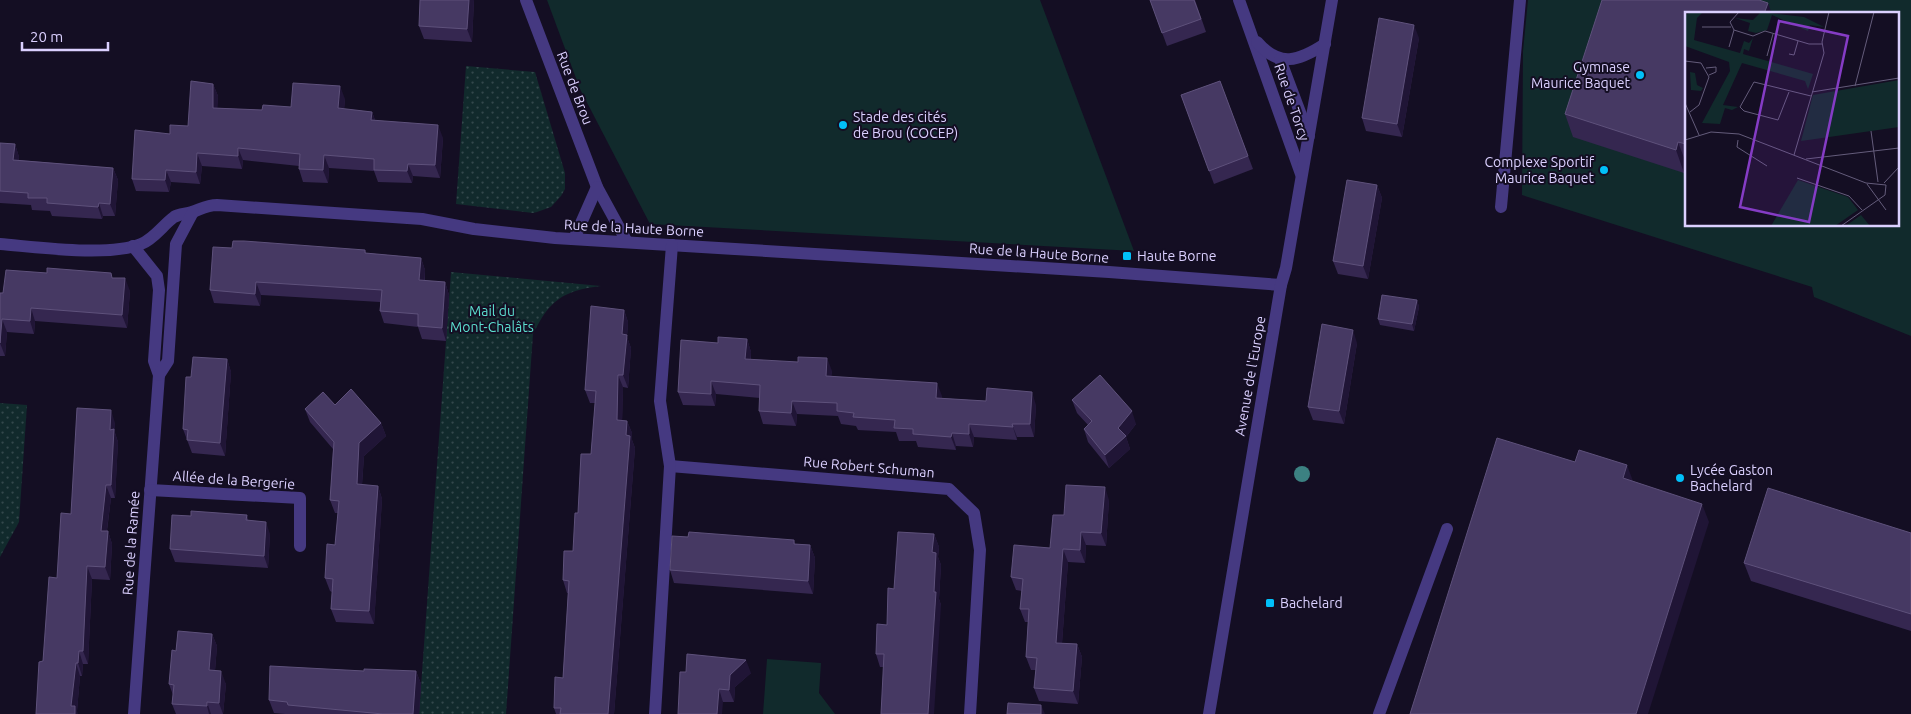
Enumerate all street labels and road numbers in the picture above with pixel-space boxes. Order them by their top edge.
street label: Rue de Brou [554,49,596,127]
street label: Rue de Torcy [1271,61,1313,143]
street label: Rue de la Haute Borne [564,216,704,240]
street label: Rue de la Haute Borne [968,240,1110,266]
street label: Avenue de l'Europe [1232,315,1268,437]
street label: Rue Robert Schuman [803,453,935,481]
street label: Allée de la Bergerie [172,468,296,492]
street label: Rue de la Ramée [119,490,143,596]

